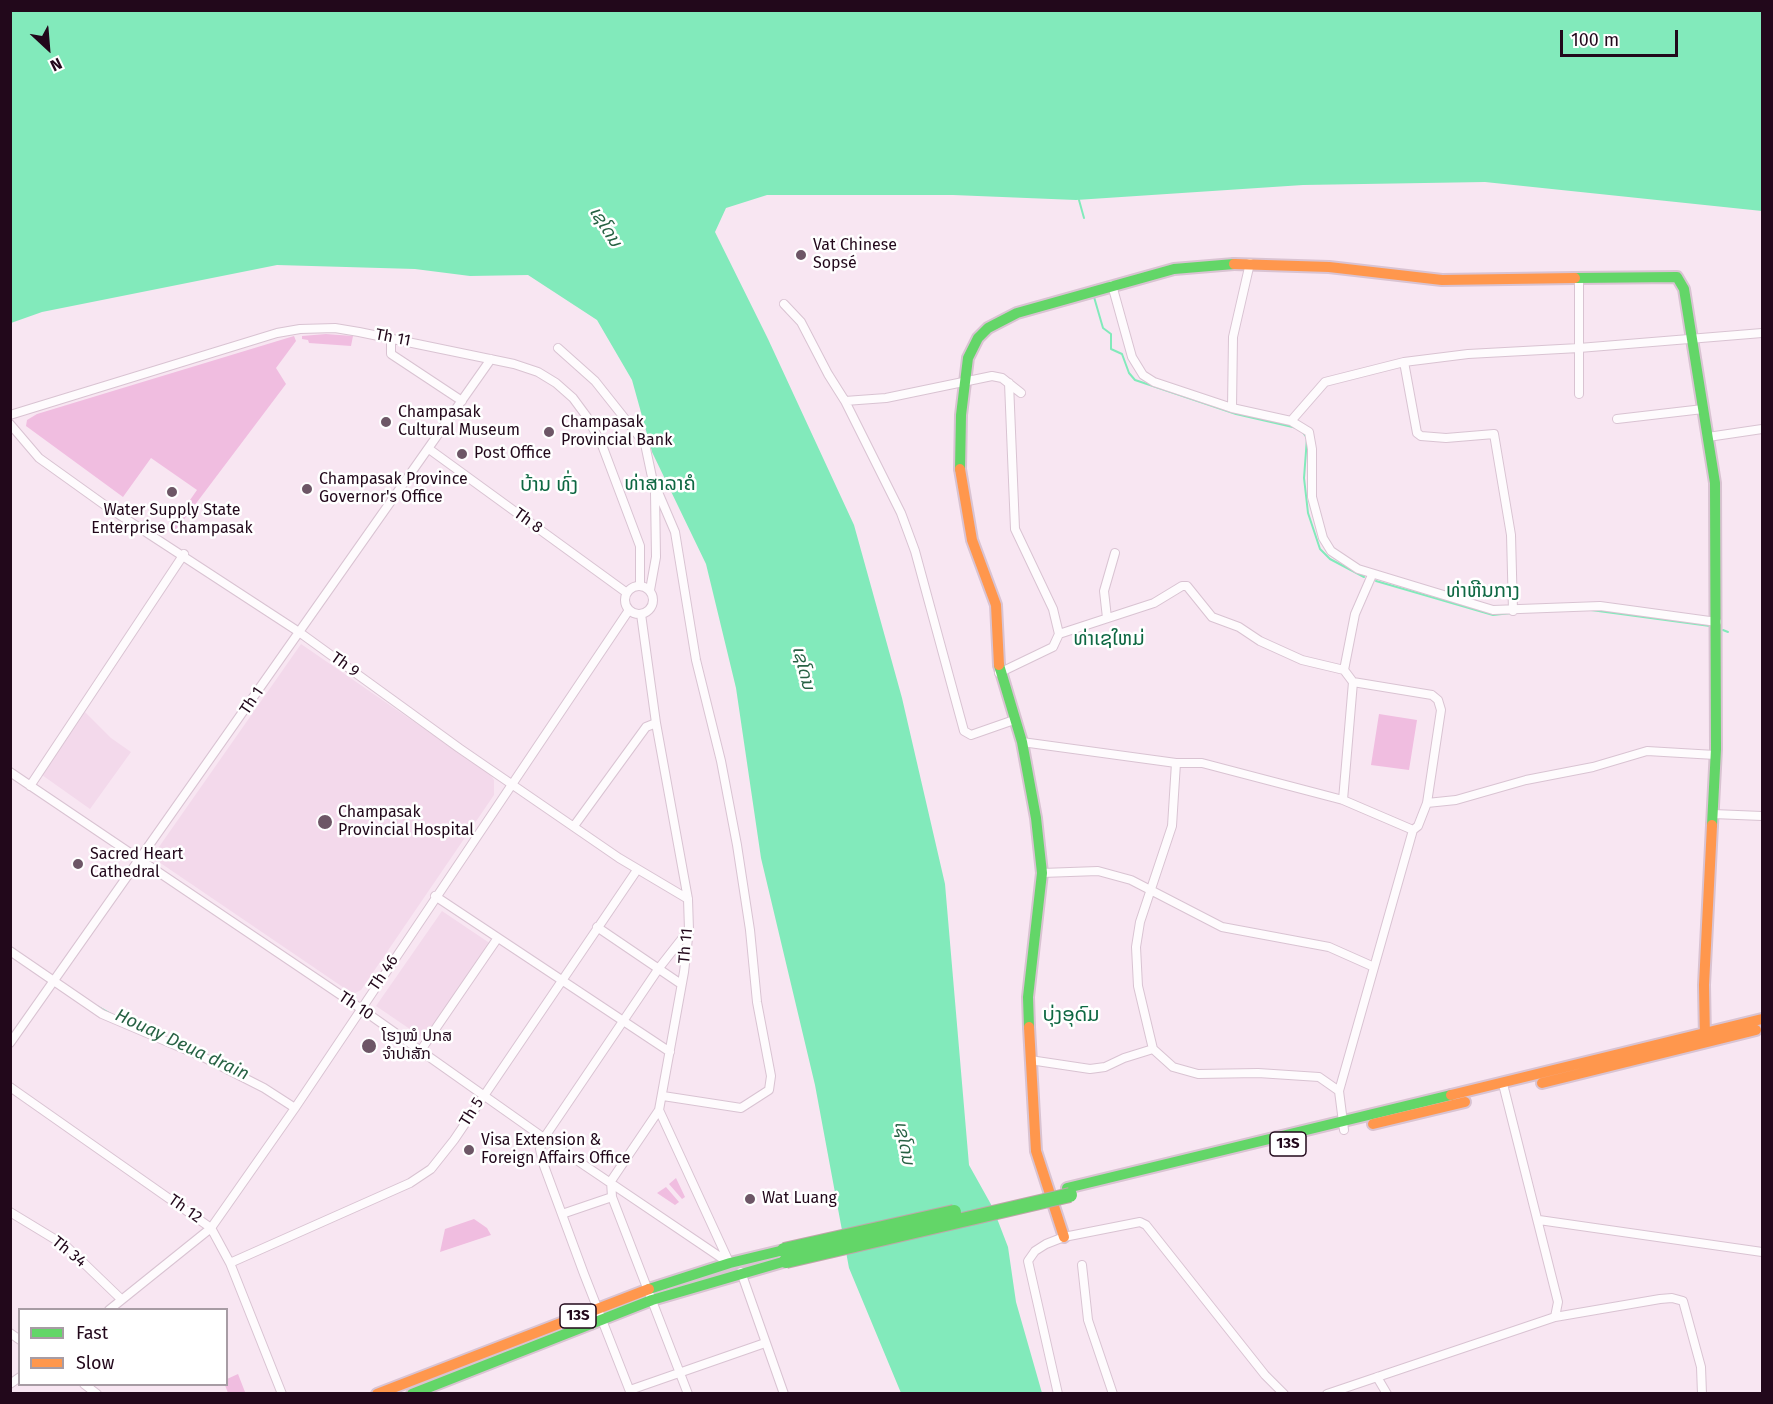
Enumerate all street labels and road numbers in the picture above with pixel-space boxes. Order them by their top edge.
street label: Th 11 [374,325,412,351]
street label: Th 8 [510,504,546,538]
street label: Th 9 [327,648,363,682]
street label: Th 1 [236,684,268,718]
street label: Th 11 [675,927,697,965]
street label: Th 46 [365,951,403,995]
street label: Th 10 [335,987,377,1025]
street label: Th 5 [456,1094,488,1130]
road number: 13S [1270,1132,1306,1156]
street label: Th 12 [164,1191,206,1227]
street label: Th 34 [48,1232,90,1272]
road number: 13S [560,1304,596,1328]

